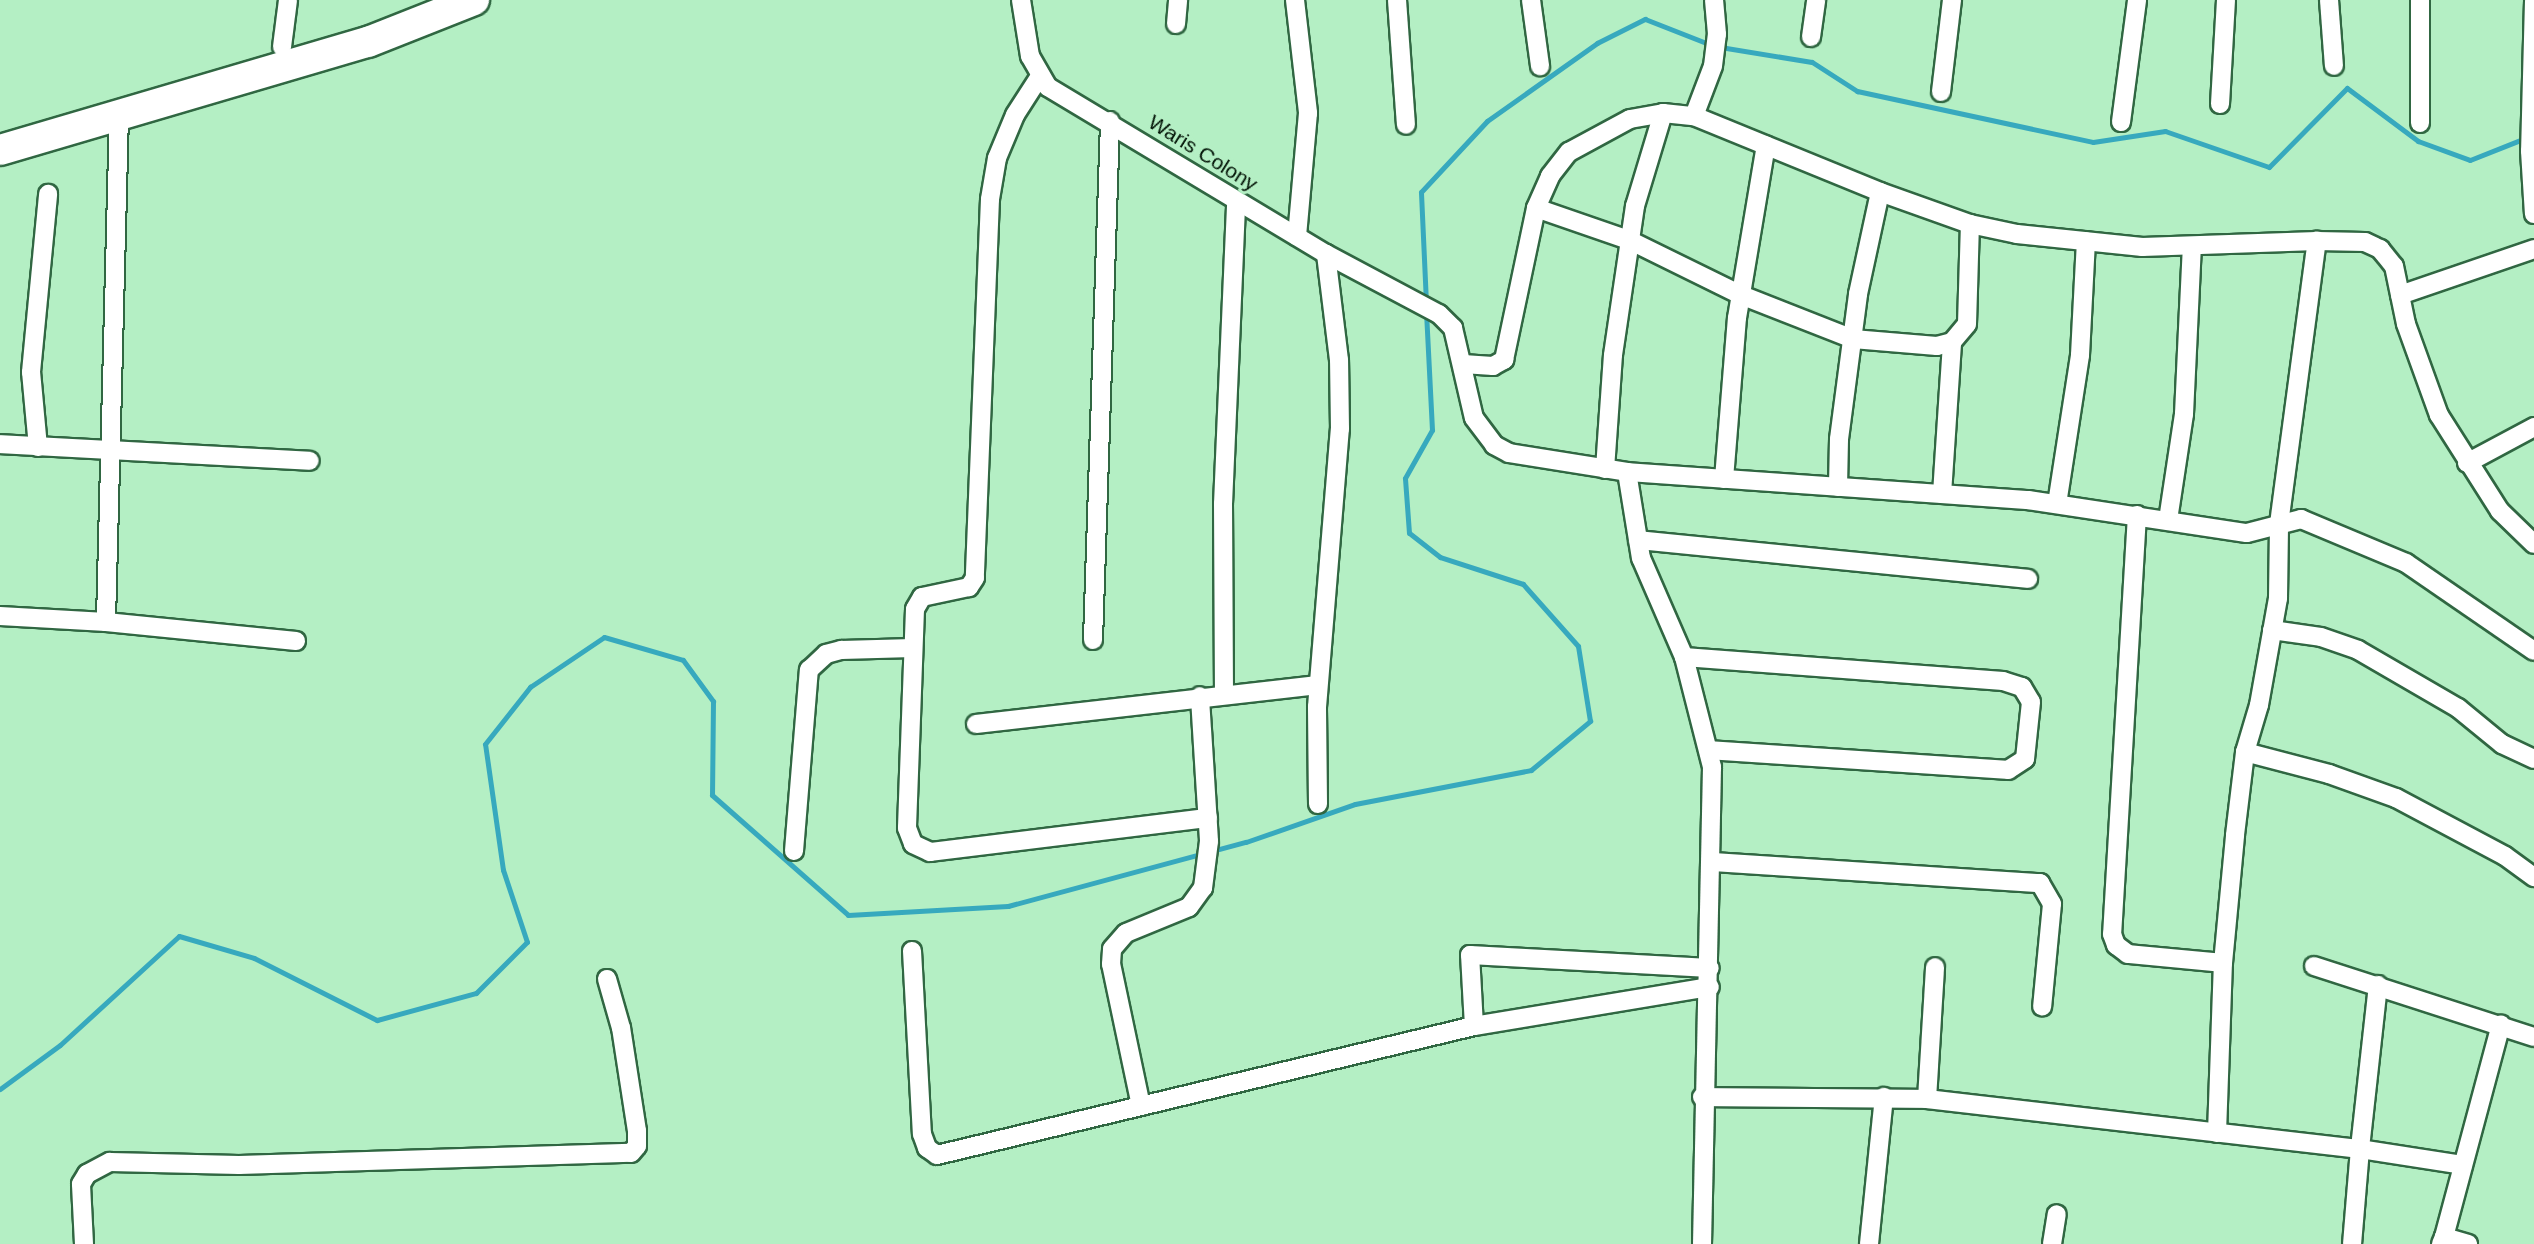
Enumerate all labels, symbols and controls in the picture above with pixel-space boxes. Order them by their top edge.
street label: Waris Colony [1144,109,1262,197]

